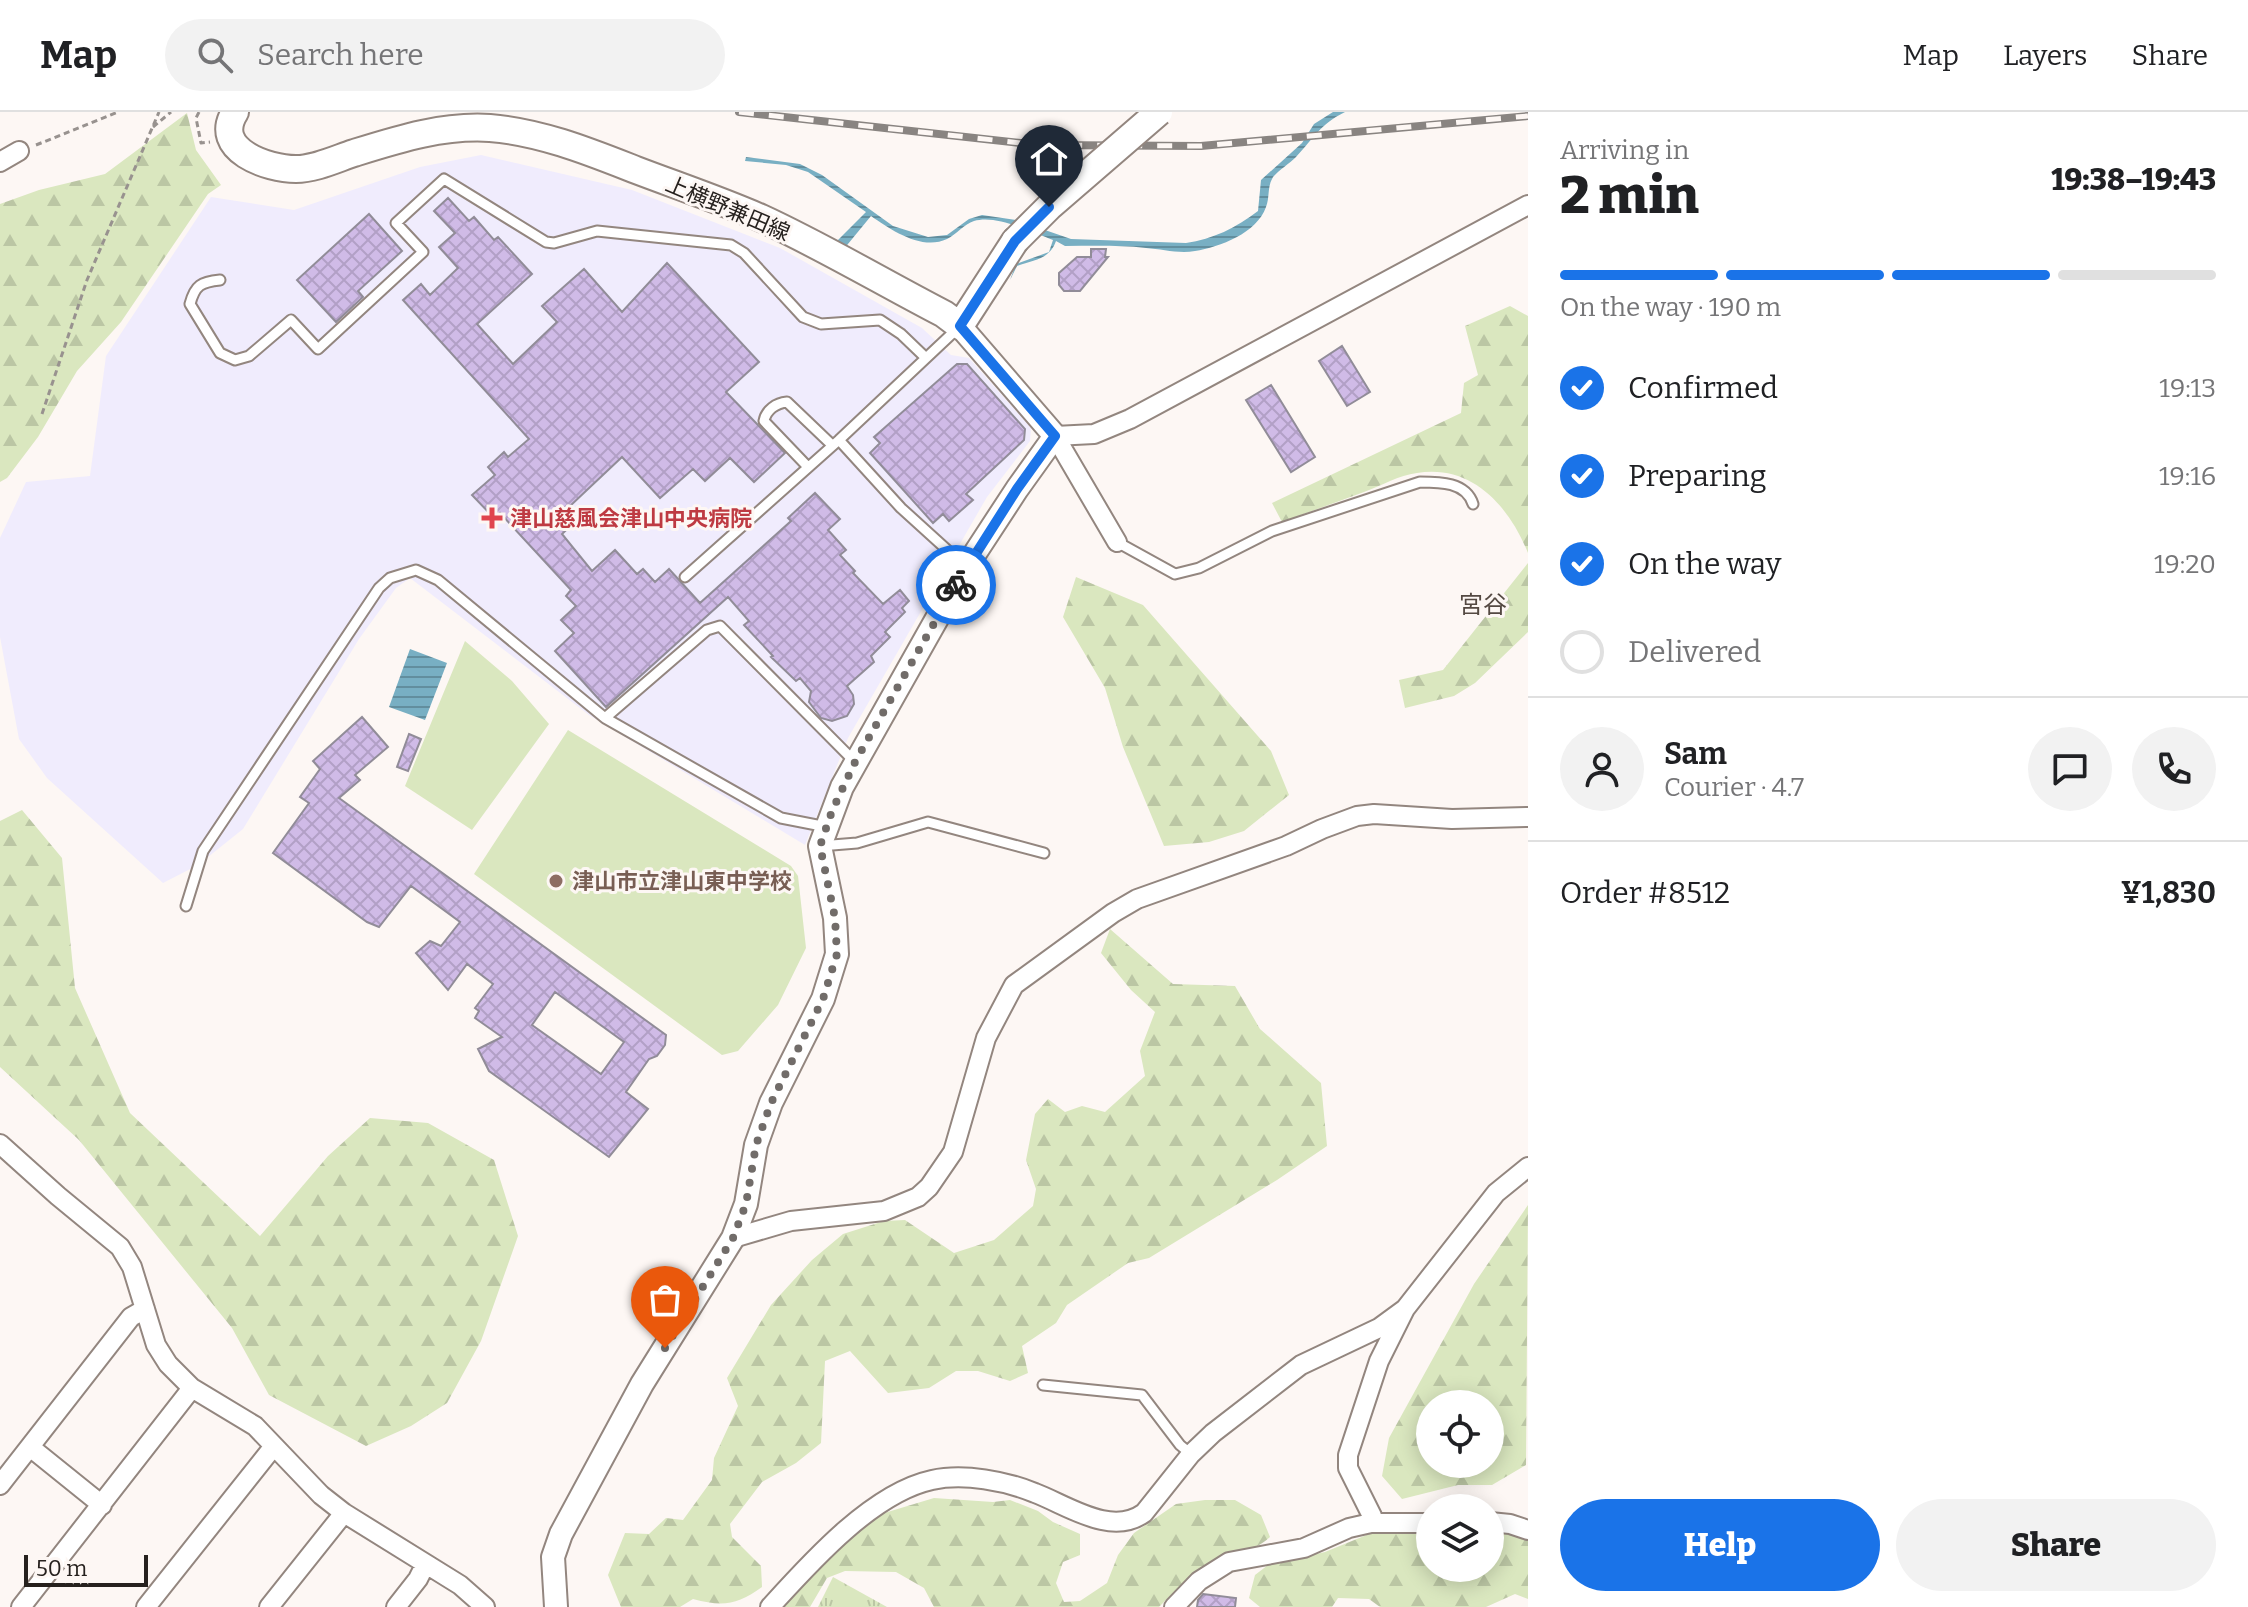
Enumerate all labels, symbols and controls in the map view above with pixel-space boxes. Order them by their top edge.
search box [165,19,725,91]
text: Map [40,32,117,78]
icon: search [193,33,237,77]
text: Search here [257,37,424,73]
text: Map [1902,39,1959,72]
text: Layers [2003,39,2087,72]
text: Share [2131,39,2208,72]
pin [1015,125,1083,207]
text: Arriving in [1560,135,1689,166]
icon: home [1027,137,1071,181]
text: 19:38–19:43 [2051,162,2216,198]
text: 2 min [1560,164,1699,227]
street label: 上横野兼田線 [662,170,794,247]
text: On the way · 190 m [1560,292,1781,323]
icon: check [1560,366,1604,410]
text: Confirmed [1628,370,1778,406]
text: 19:13 [2159,373,2216,404]
icon: check [1560,454,1604,498]
text: Preparing [1628,458,1766,494]
text: 19:16 [2159,461,2216,492]
place label: 津山慈風会津山中央病院 [510,505,752,532]
marker: 津山慈風会津山中央病院 [481,507,503,529]
icon: check [1560,542,1604,586]
courier [916,545,996,625]
text: On the way [1628,546,1781,582]
text: 19:20 [2154,549,2216,580]
icon: bike [934,563,978,607]
district label: 宮谷 [1459,591,1507,619]
text: Delivered [1628,634,1761,670]
button: person [1560,727,1644,811]
button: chat [2028,727,2112,811]
button: phone [2132,727,2216,811]
text: Sam [1664,736,1727,772]
text: Courier · 4.7 [1664,772,1804,803]
place label: 津山市立津山東中学校 [572,868,792,895]
marker: 津山市立津山東中学校 [547,872,565,890]
text: Order #8512 [1560,875,1730,911]
text: ¥1,830 [2121,875,2216,911]
pin [631,1266,699,1348]
icon: bag [643,1278,687,1322]
map controls [1416,1390,1504,1582]
button: locate [1416,1390,1504,1478]
button: layers [1416,1494,1504,1582]
button: Help [1560,1499,1880,1591]
button: Share [1896,1499,2216,1591]
scale bar [24,1551,148,1587]
text: 50 m [36,1555,87,1582]

